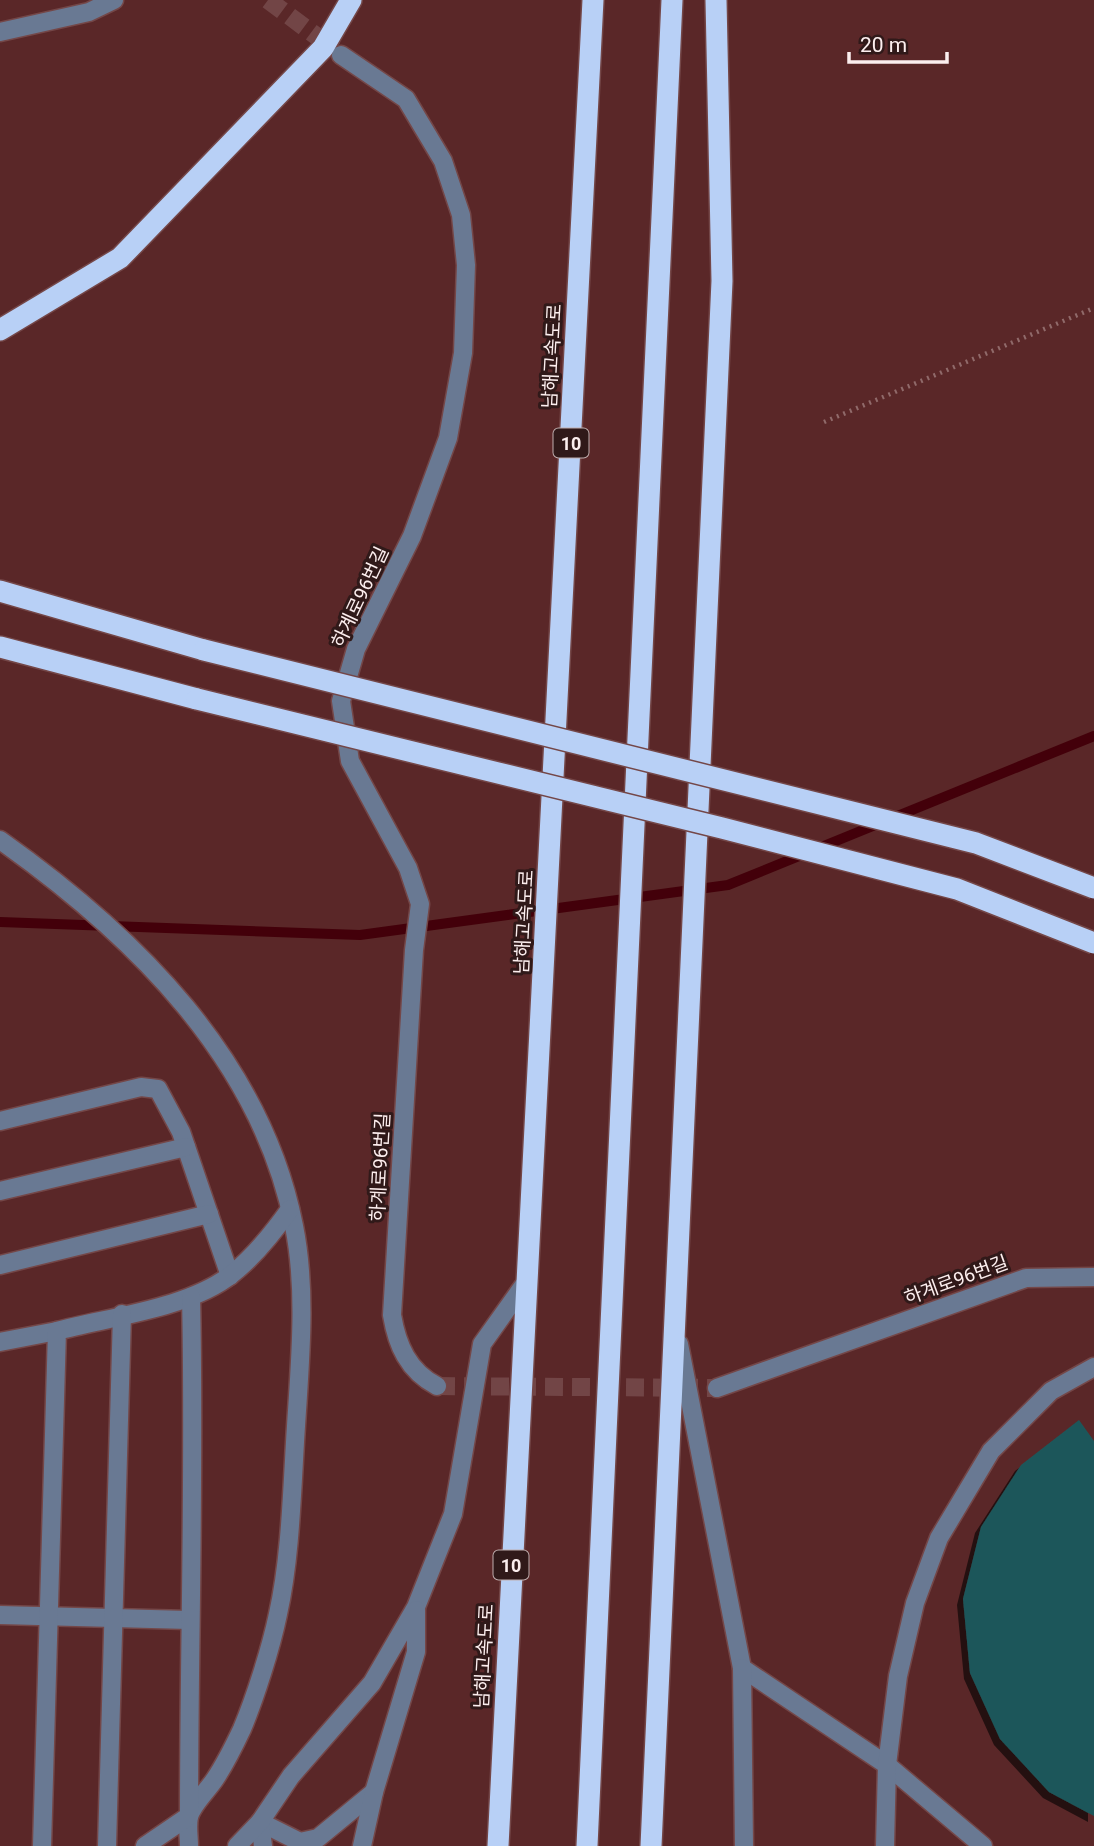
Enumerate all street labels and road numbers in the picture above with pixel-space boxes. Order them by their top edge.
street label: 남해고속도로 [538,303,566,409]
road number: 10 [554,428,588,458]
street label: 하계로96번길 [327,543,393,651]
street label: 남해고속도로 [510,869,538,975]
street label: 하계로96번길 [366,1112,394,1222]
street label: 하계로96번길 [901,1251,1011,1309]
road number: 10 [494,1550,528,1580]
street label: 남해고속도로 [470,1603,498,1709]

